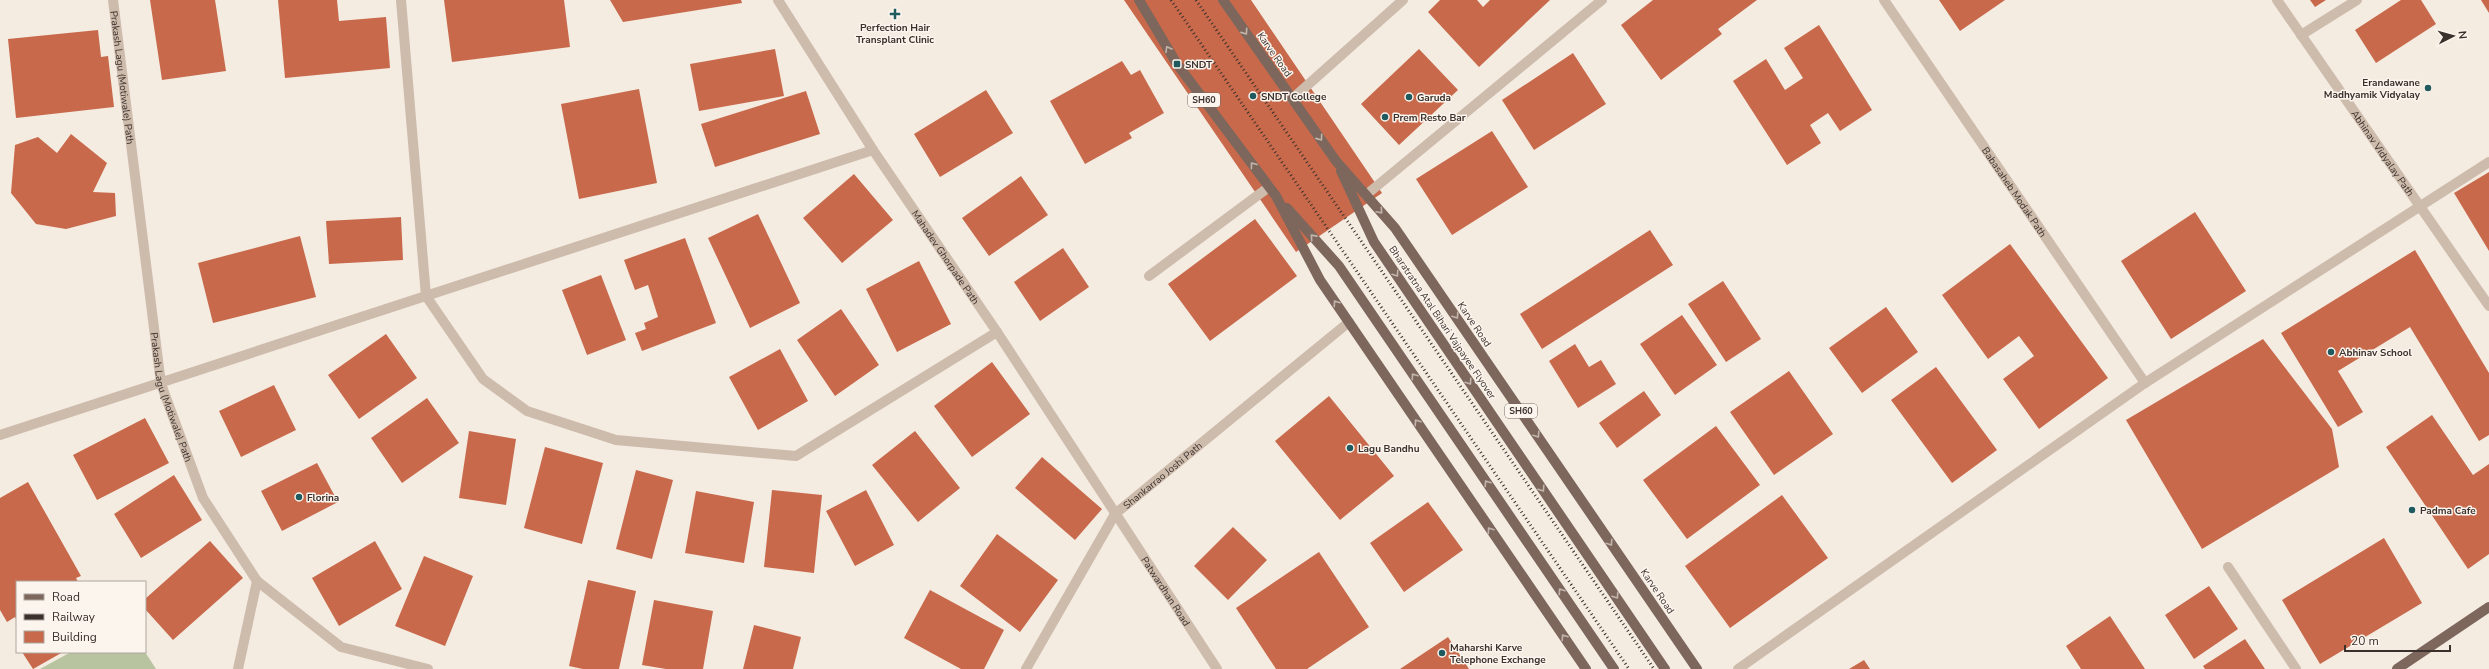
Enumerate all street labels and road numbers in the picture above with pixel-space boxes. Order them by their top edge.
street label: Prakash Lagu (Motiwale) Path [106,10,137,145]
street label: Karve Road [1254,29,1295,80]
road number: SH60 [1188,93,1220,107]
street label: Abhinav Vidyalay Path [2347,108,2417,199]
street label: Babasaheb Modak Path [1978,144,2050,240]
street label: Mahadev Ghorpade Path [908,208,982,307]
street label: Bharatratna Atal Bihari Vajpayee Flyover [1385,243,1499,402]
street label: Karve Road [1454,299,1495,350]
street label: Prakash Lagu (Motiwale) Path [147,331,195,464]
road number: SH60 [1505,404,1537,418]
street label: Shankarrao Joshi Path [1120,439,1206,513]
street label: Patwardhan Road [1137,554,1193,629]
street label: Karve Road [1637,566,1678,617]

